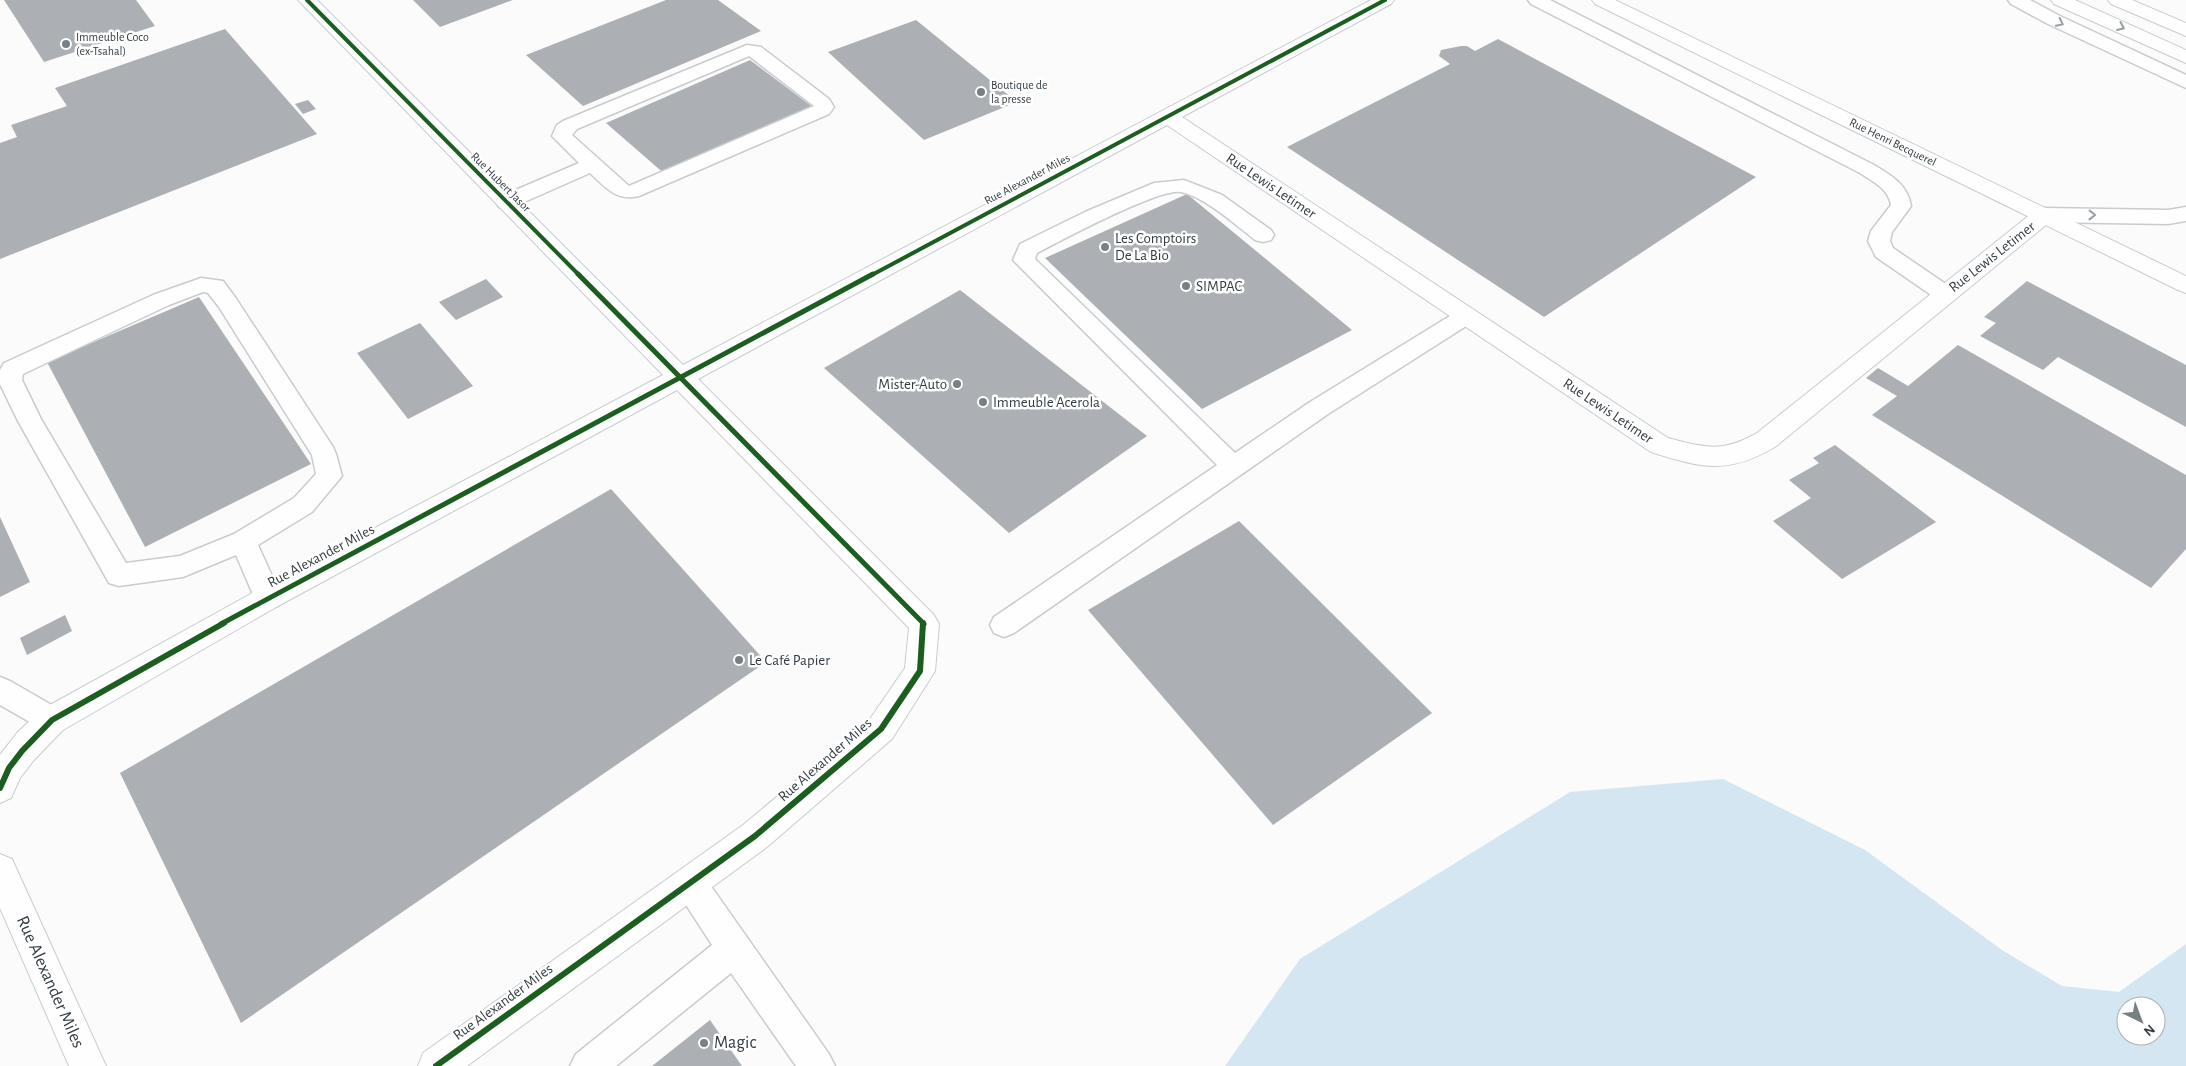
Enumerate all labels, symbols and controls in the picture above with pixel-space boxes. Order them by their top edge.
one-way arrow [2055,17,2064,27]
one-way arrow [2116,21,2125,32]
place label: Immeuble Coco (ex-Tsahal) [76,31,149,57]
marker: Immeuble Coco (ex-Tsahal) [60,38,72,50]
place label: Boutique de la presse [991,79,1048,105]
marker: Boutique de la presse [975,86,987,98]
street label: Rue Henri Becquerel [1848,116,1938,168]
street label: Rue Hubert Jasor [469,150,533,214]
street label: Rue Lewis Letimer [1223,150,1319,222]
street label: Rue Alexander Miles [982,151,1072,207]
one-way arrow [2089,210,2097,220]
street label: Rue Lewis Letimer [1946,219,2038,295]
place label: Les Comptoirs De La Bio [1115,231,1196,263]
marker: Les Comptoirs De La Bio [1099,241,1111,253]
place label: SIMPAC [1196,279,1242,294]
marker: SIMPAC [1180,280,1192,292]
street label: Rue Lewis Letimer [1560,375,1656,447]
place label: Mister-Auto [878,377,947,392]
marker: Mister-Auto [951,378,963,390]
place label: Immeuble Acerola [993,395,1100,410]
marker: Immeuble Acerola [977,396,989,408]
street label: Rue Alexander Miles [265,522,377,590]
place label: Le Café Papier [749,653,830,668]
marker: Le Café Papier [733,654,745,666]
street label: Rue Alexander Miles [775,715,875,805]
street label: Rue Alexander Miles [13,913,87,1051]
street label: Rue Alexander Miles [451,961,555,1043]
north arrow [2116,996,2166,1046]
text: N [2141,1021,2157,1038]
place label: Magic [714,1034,756,1052]
marker: Magic [698,1037,710,1049]

